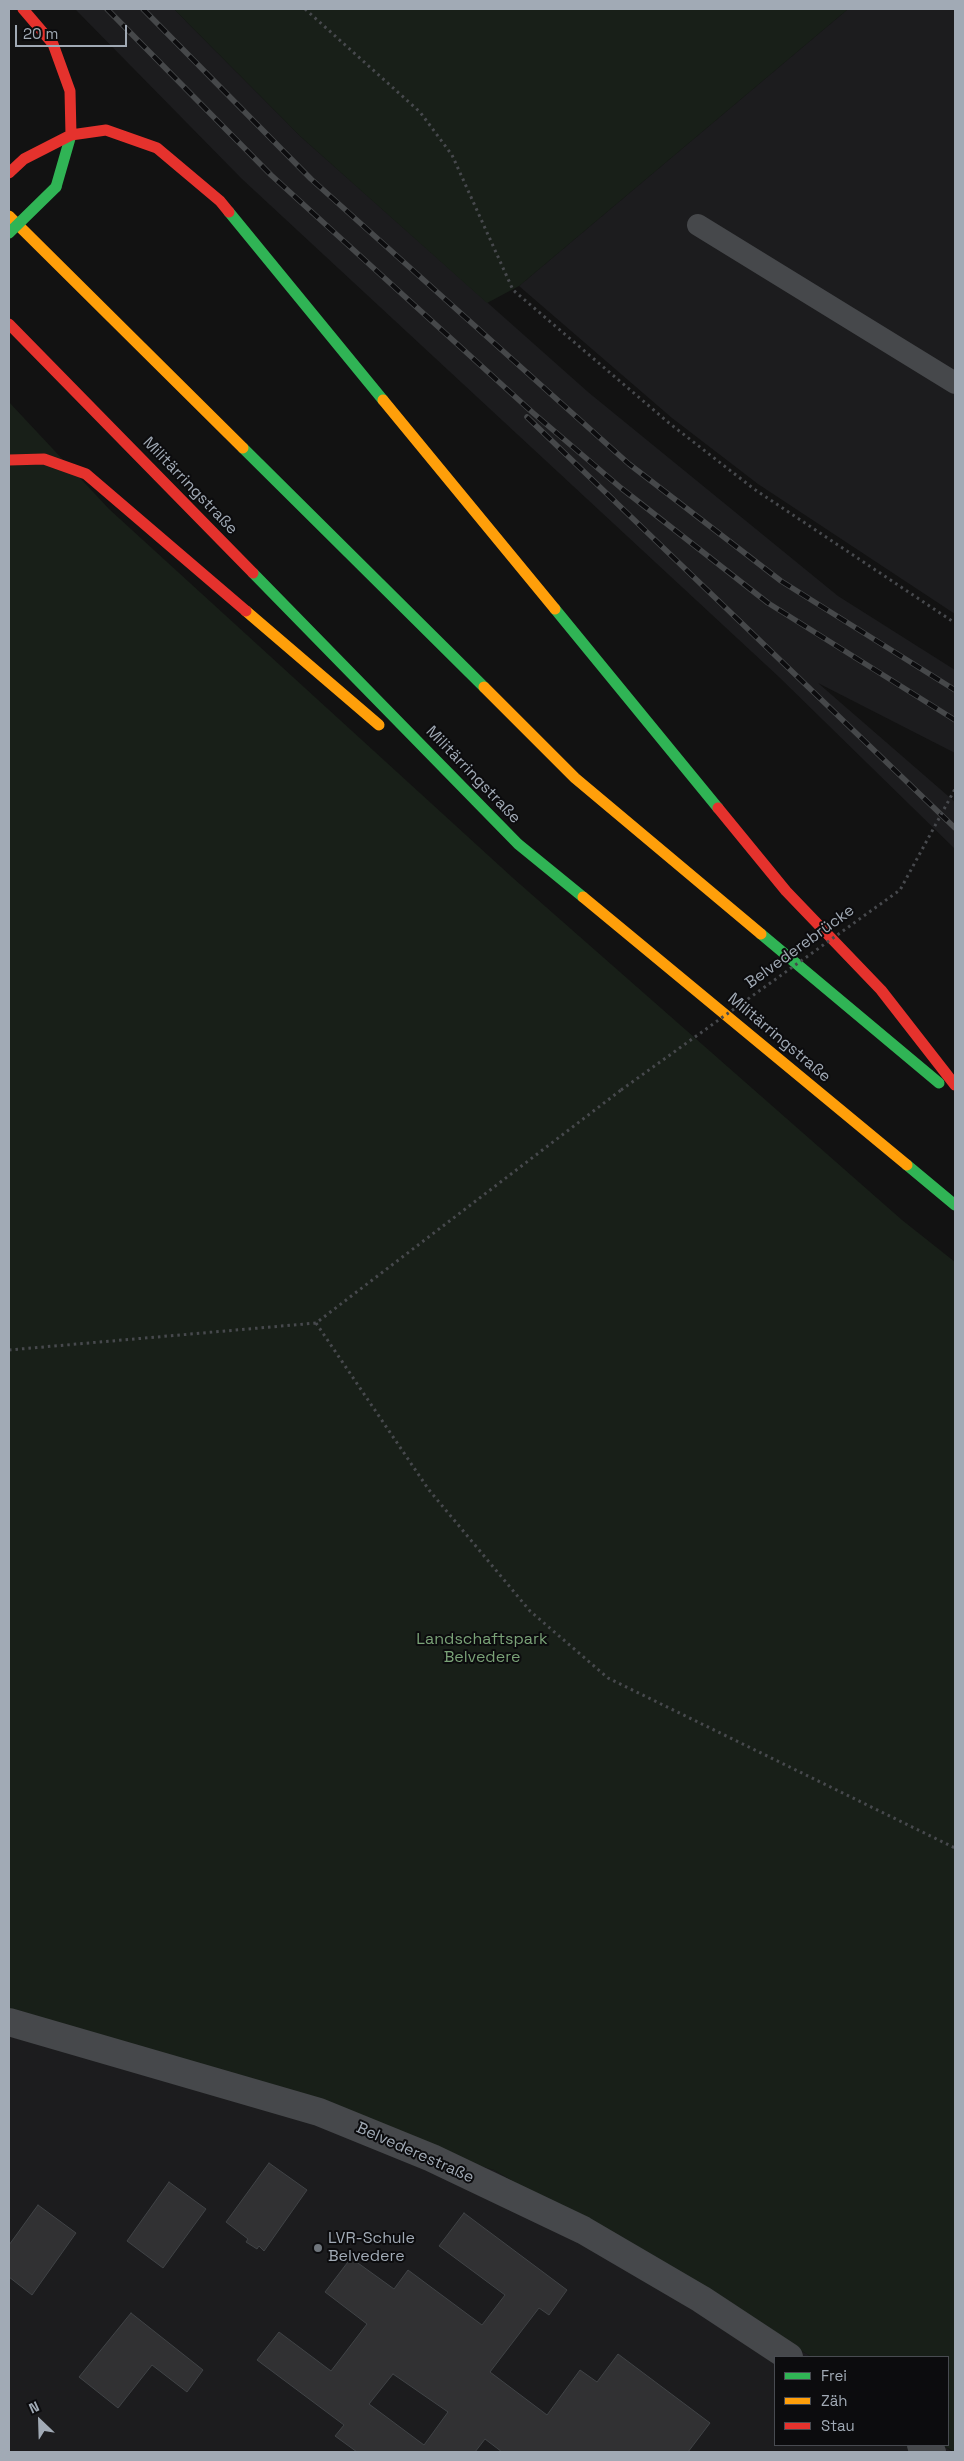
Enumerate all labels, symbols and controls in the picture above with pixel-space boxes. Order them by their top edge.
scale bar [18,15,130,47]
text: 20 m [23,24,58,43]
street label: Militärringstraße [139,433,241,539]
street label: Militärringstraße [422,722,524,828]
street label: Belvederebrücke [742,901,858,993]
street label: Militärringstraße [724,989,834,1087]
park label: Landschaftspark Belvedere [416,1630,548,1668]
street label: Belvederestraße [353,2118,477,2188]
place label: LVR-Schule Belvedere [328,2229,415,2267]
marker: LVR-Schule Belvedere [312,2242,324,2254]
legend [774,2356,949,2446]
text: Frei [821,2366,847,2385]
text: Zäh [821,2391,847,2410]
north arrow [15,2396,65,2446]
text: N [26,2397,42,2417]
text: Stau [821,2416,855,2435]

